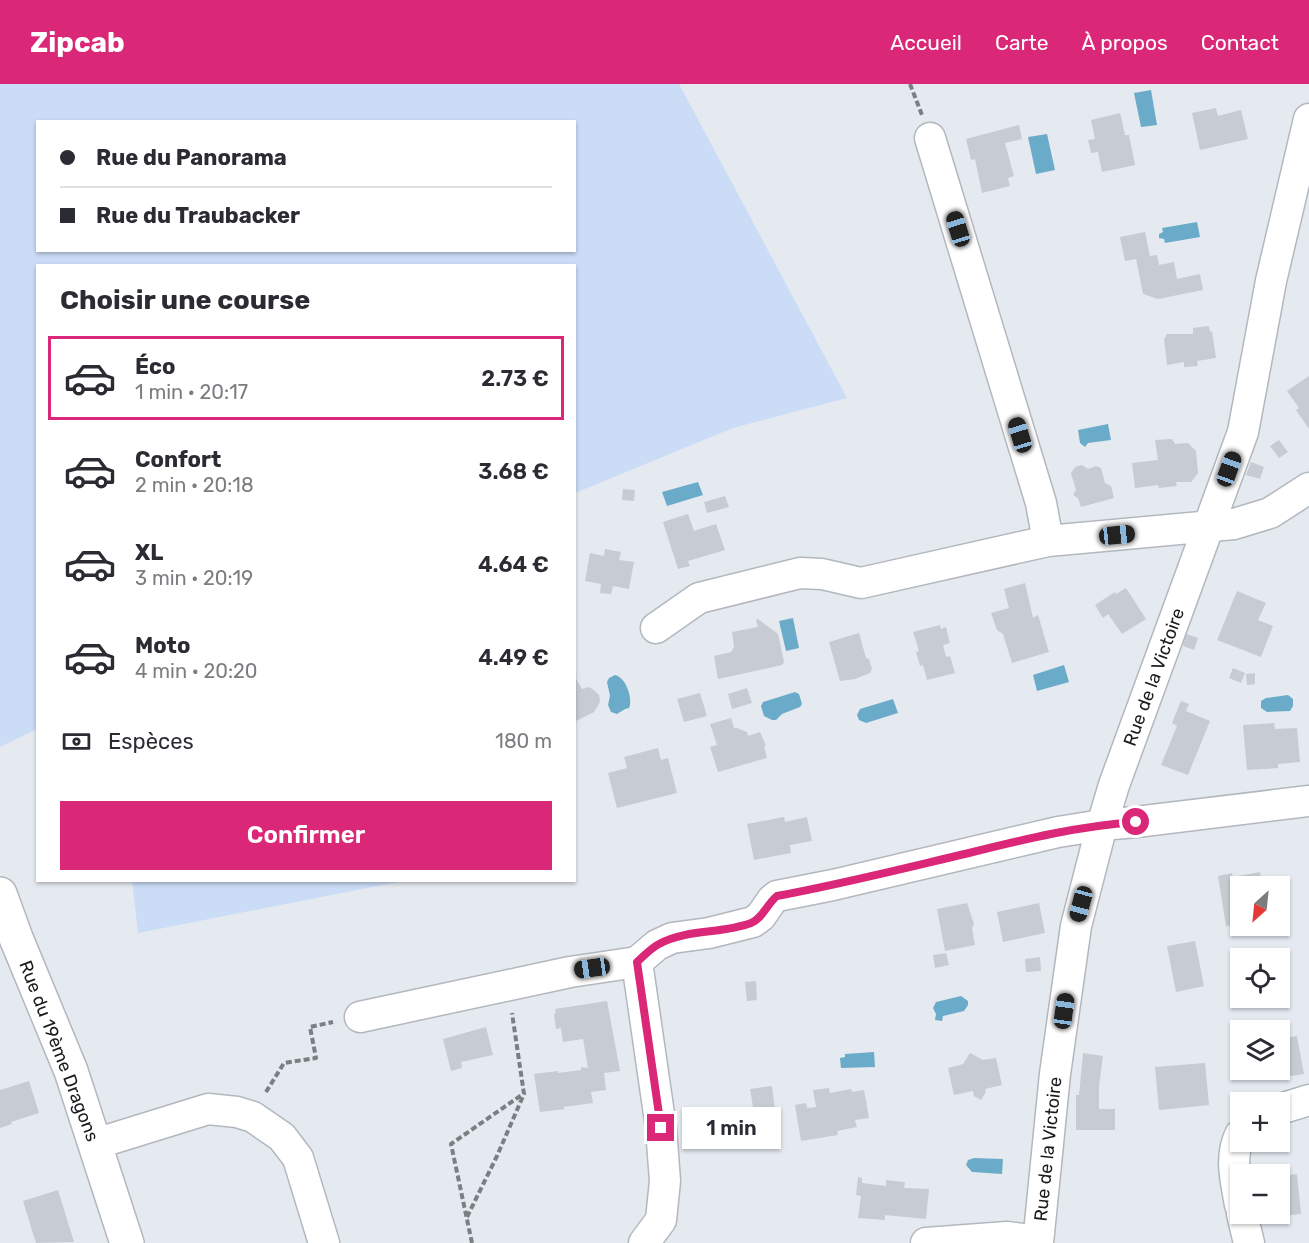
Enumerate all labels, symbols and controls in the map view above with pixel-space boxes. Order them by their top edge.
text: Zipcab [30,26,125,59]
text: Accueil [890,30,962,55]
text: Carte [995,30,1048,55]
text: À propos [1081,30,1168,55]
text: Contact [1201,30,1279,55]
text: Rue du Panorama [96,144,287,171]
text: Rue du Traubacker [96,202,300,229]
car [944,209,972,249]
text: Choisir une course [60,284,310,316]
icon: car [63,351,117,405]
text: Éco [135,353,175,380]
text: 2.73 € [481,365,549,392]
text: 1 min · 20:17 [135,380,248,404]
car [1006,415,1034,455]
icon: car [63,444,117,498]
text: Confort [135,446,221,473]
car [1214,449,1244,489]
text: 3.68 € [478,458,549,485]
text: 2 min · 20:18 [135,473,254,497]
car [1098,524,1136,546]
icon: car [63,537,117,591]
text: XL [135,539,163,566]
text: 4.64 € [478,551,549,578]
text: 3 min · 20:19 [135,566,253,590]
street label: Rue de la Victoire [1119,605,1189,749]
icon: car [63,630,117,684]
text: Moto [135,632,190,659]
text: 4.49 € [478,644,549,671]
text: 4 min · 20:20 [135,659,257,683]
icon: cash [60,725,93,758]
text: Espèces [108,728,194,755]
text: 180 m [495,729,552,753]
button: Confirmer [60,801,552,870]
route start [1122,808,1149,835]
north arrow [1230,876,1290,936]
map controls [1230,876,1290,1224]
car [1068,884,1094,924]
button: locate [1230,948,1290,1008]
street label: Rue du 19ème Dragons [14,957,104,1145]
car [573,957,611,979]
car [1053,992,1075,1030]
button: layers [1230,1020,1290,1080]
street label: Rue de la Victoire [1029,1076,1067,1222]
button: + [1230,1092,1290,1152]
callout: 1 min [682,1107,781,1149]
route end [647,1114,674,1141]
text: 1 min [706,1116,757,1140]
button: − [1230,1164,1290,1224]

